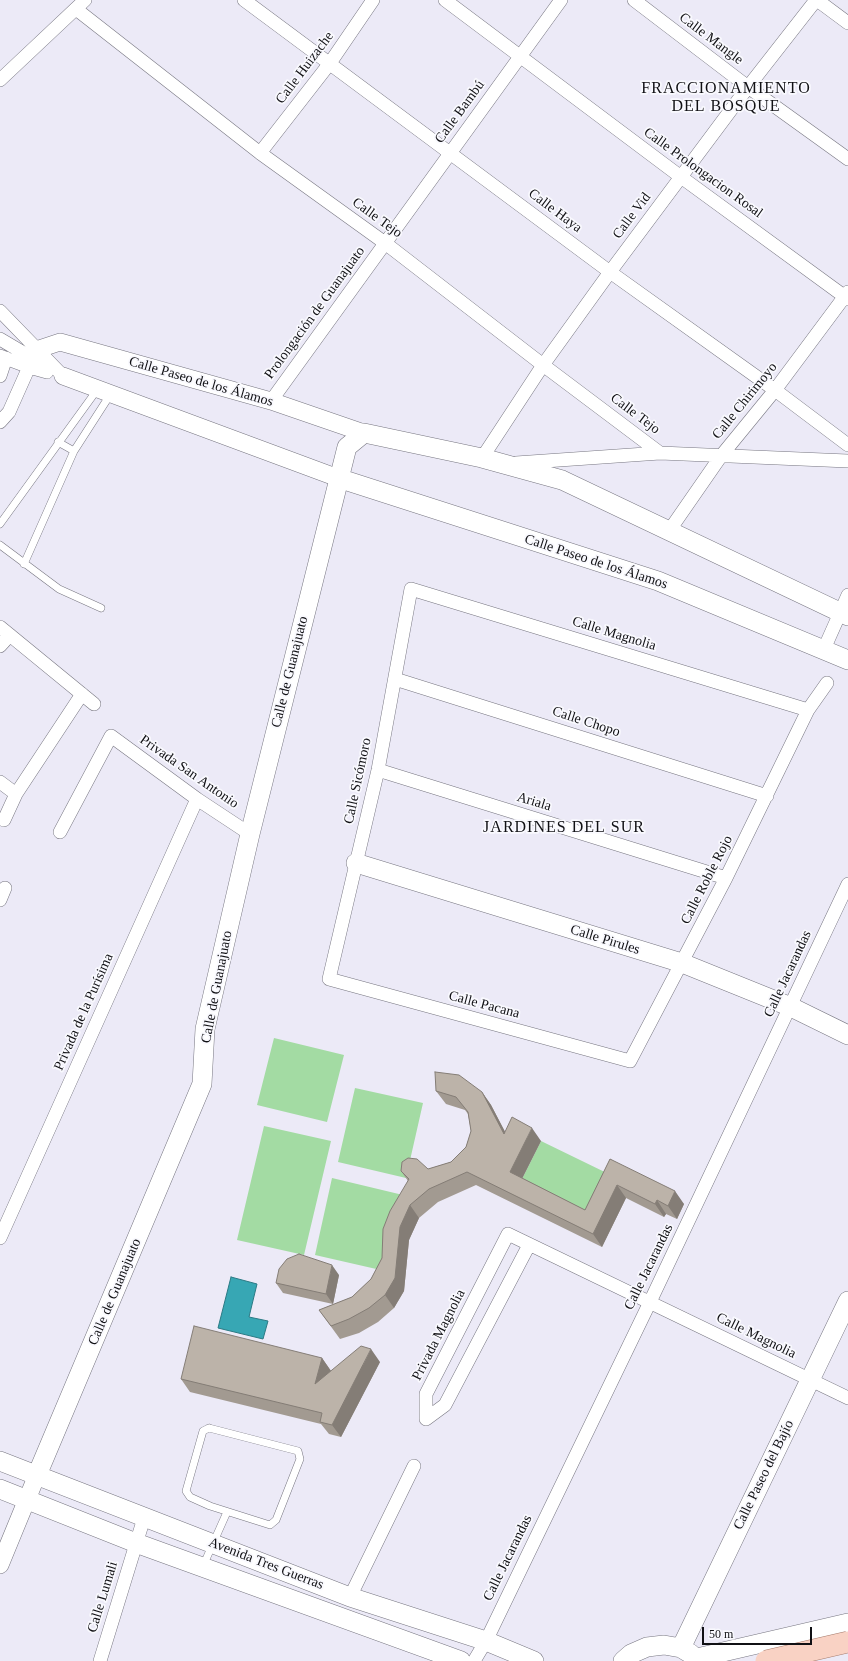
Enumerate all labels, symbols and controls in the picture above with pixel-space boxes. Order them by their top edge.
street label: Calle Mangle [676,9,746,69]
street label: Calle Huizache [272,29,338,107]
street label: Calle Bambú [432,77,488,147]
district label: FRACCIONAMIENTO DEL BOSQUE [641,79,811,117]
street label: Calle Prolongacion Rosal [640,124,766,222]
street label: Calle Haya [525,185,585,237]
street label: Calle Vid [609,190,655,242]
street label: Calle Tejo [349,194,405,242]
street label: Prolongación de Guanajuato [261,244,369,382]
street label: Calle Paseo de los Álamos [127,353,275,411]
street label: Calle Chirimoyo [709,359,781,443]
street label: Calle Tejo [607,390,663,438]
street label: Calle Paseo de los Álamos [522,531,670,593]
street label: Calle Magnolia [570,613,658,655]
street label: Calle de Guanajuato [268,615,312,729]
street label: Calle Chopo [550,703,622,741]
street label: Privada San Antonio [136,732,242,812]
street label: Calle Sicómoro [341,736,375,826]
street label: Ariala [515,789,553,815]
district label: JARDINES DEL SUR [483,818,645,838]
street label: Calle Roble Rojo [677,833,737,927]
street label: Calle Pirules [568,921,642,959]
street label: Calle Jacarandas [761,928,815,1020]
street label: Calle de Guanajuato [198,929,236,1045]
street label: Privada de la Purísima [51,951,117,1073]
street label: Calle Pacana [447,987,521,1023]
street label: Calle Jacarandas [621,1221,677,1313]
street label: Calle de Guanajuato [85,1236,145,1348]
street label: Privada Magnolia [409,1287,469,1383]
street label: Calle Magnolia [713,1309,799,1363]
street label: Calle Paseo del Bajío [730,1417,798,1533]
street label: Calle Jacarandas [480,1512,536,1604]
street label: Avenida Tres Guerras [206,1534,326,1594]
street label: Calle Lumali [84,1559,122,1635]
scale bar [704,1619,814,1645]
text: 50 m [709,1627,733,1641]

